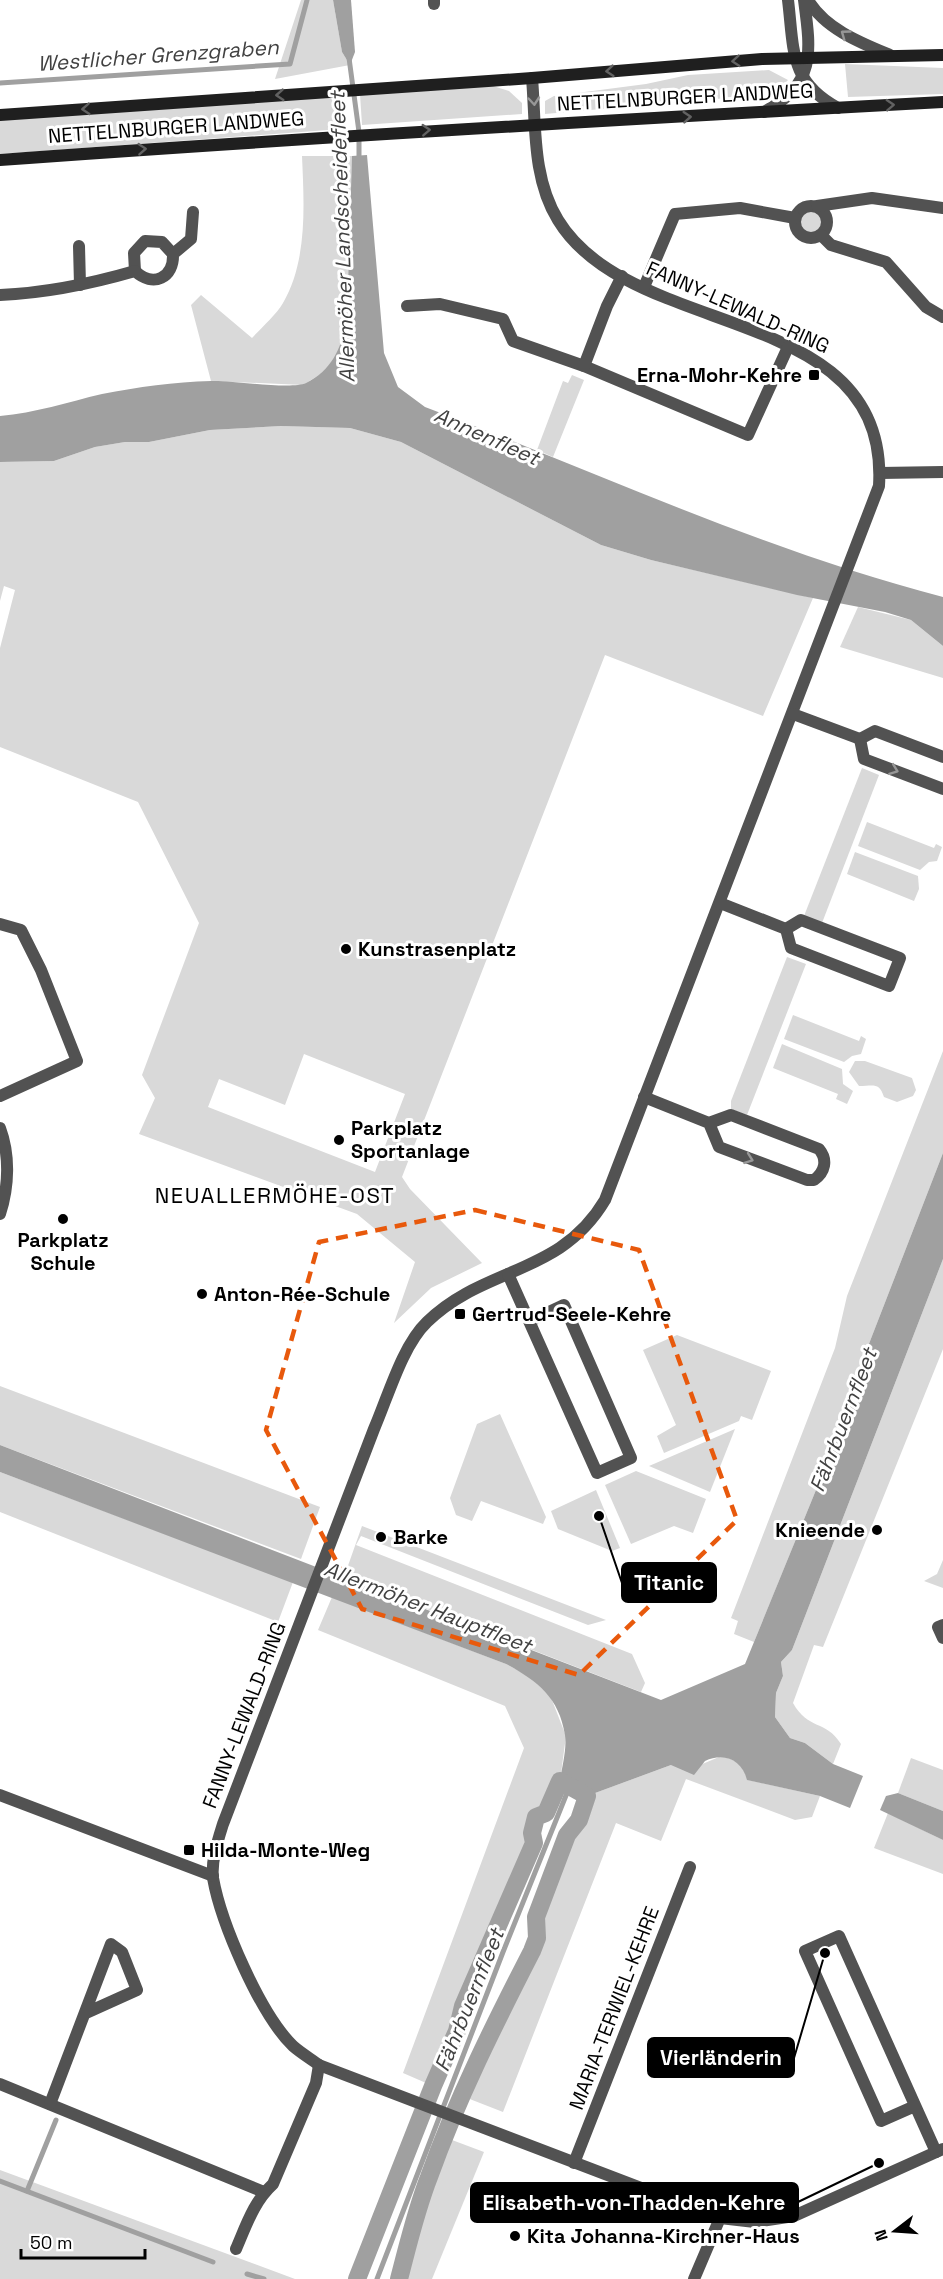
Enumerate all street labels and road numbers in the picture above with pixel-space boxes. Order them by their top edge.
street label: NETTELNBURGER LANDWEG [556,77,814,117]
street label: NETTELNBURGER LANDWEG [47,105,305,149]
street label: FANNY-LEWALD-RING [642,255,834,359]
street label: FANNY-LEWALD-RING [196,1618,292,1812]
street label: MARIA-TERWIEL-KEHRE [563,1902,665,2114]

